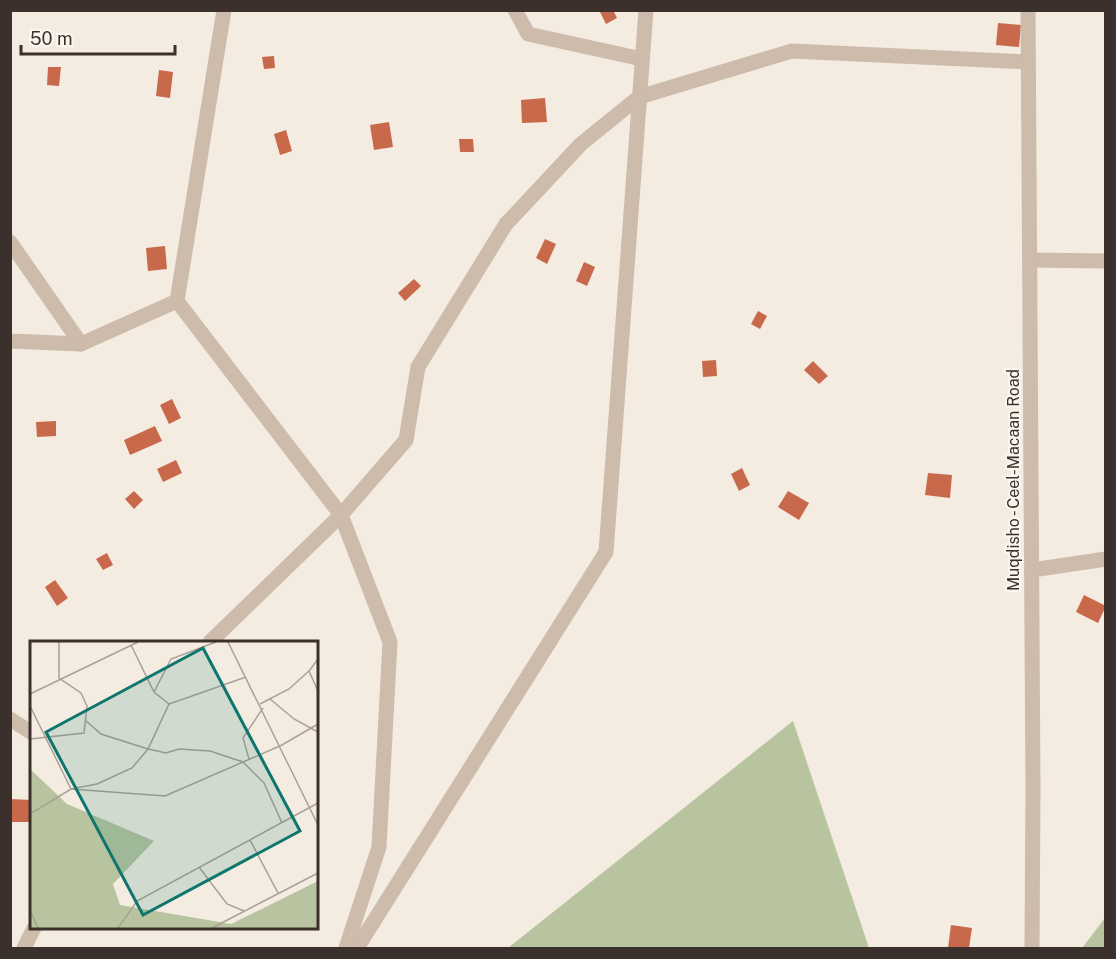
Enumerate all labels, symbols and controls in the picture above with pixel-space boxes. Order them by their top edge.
scale bar [21,18,176,56]
text: 50 m [30,28,73,49]
street label: Muqdisho - Ceel-Macaan Road [1004,369,1023,591]
inset map [30,641,318,929]

